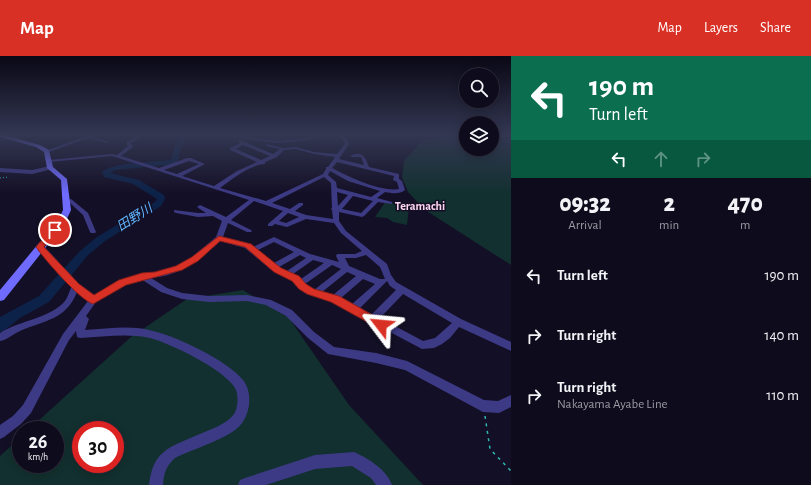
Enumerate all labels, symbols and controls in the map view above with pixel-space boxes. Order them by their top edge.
text: Map [20,19,54,38]
text: Map [657,21,682,35]
text: Layers [704,21,738,35]
text: Share [760,21,791,35]
map controls [459,68,499,156]
button: search [459,68,499,108]
icon: left [523,72,575,124]
text: 190 m [589,73,654,101]
text: Turn left [589,106,648,124]
button: layers [459,116,499,156]
icon: left [608,148,630,170]
icon: ahead [650,148,672,170]
icon: right [692,148,714,170]
text: 09:32 [559,192,611,216]
text: 2 [663,192,675,216]
text: 470 [727,192,763,216]
water label: 田野川 [114,200,157,234]
district label: Teramachi [395,200,445,212]
pin [38,213,72,247]
icon: arrive [44,219,66,241]
text: Arrival [568,219,602,232]
text: min [659,219,679,232]
text: m [740,219,750,232]
icon: left [523,265,545,287]
text: Turn left [557,268,608,283]
text: 190 m [764,268,799,283]
position arrow [360,304,402,346]
icon: right [523,325,545,347]
text: Turn right [557,328,616,343]
text: 140 m [764,328,799,343]
text: Turn right [557,380,616,395]
icon: right [523,385,545,407]
text: 110 m [766,388,799,403]
text: Nakayama Ayabe Line [557,398,668,411]
speed limit sign: 30 [72,421,124,473]
text: 26 [28,432,48,452]
text: km/h [28,452,48,462]

